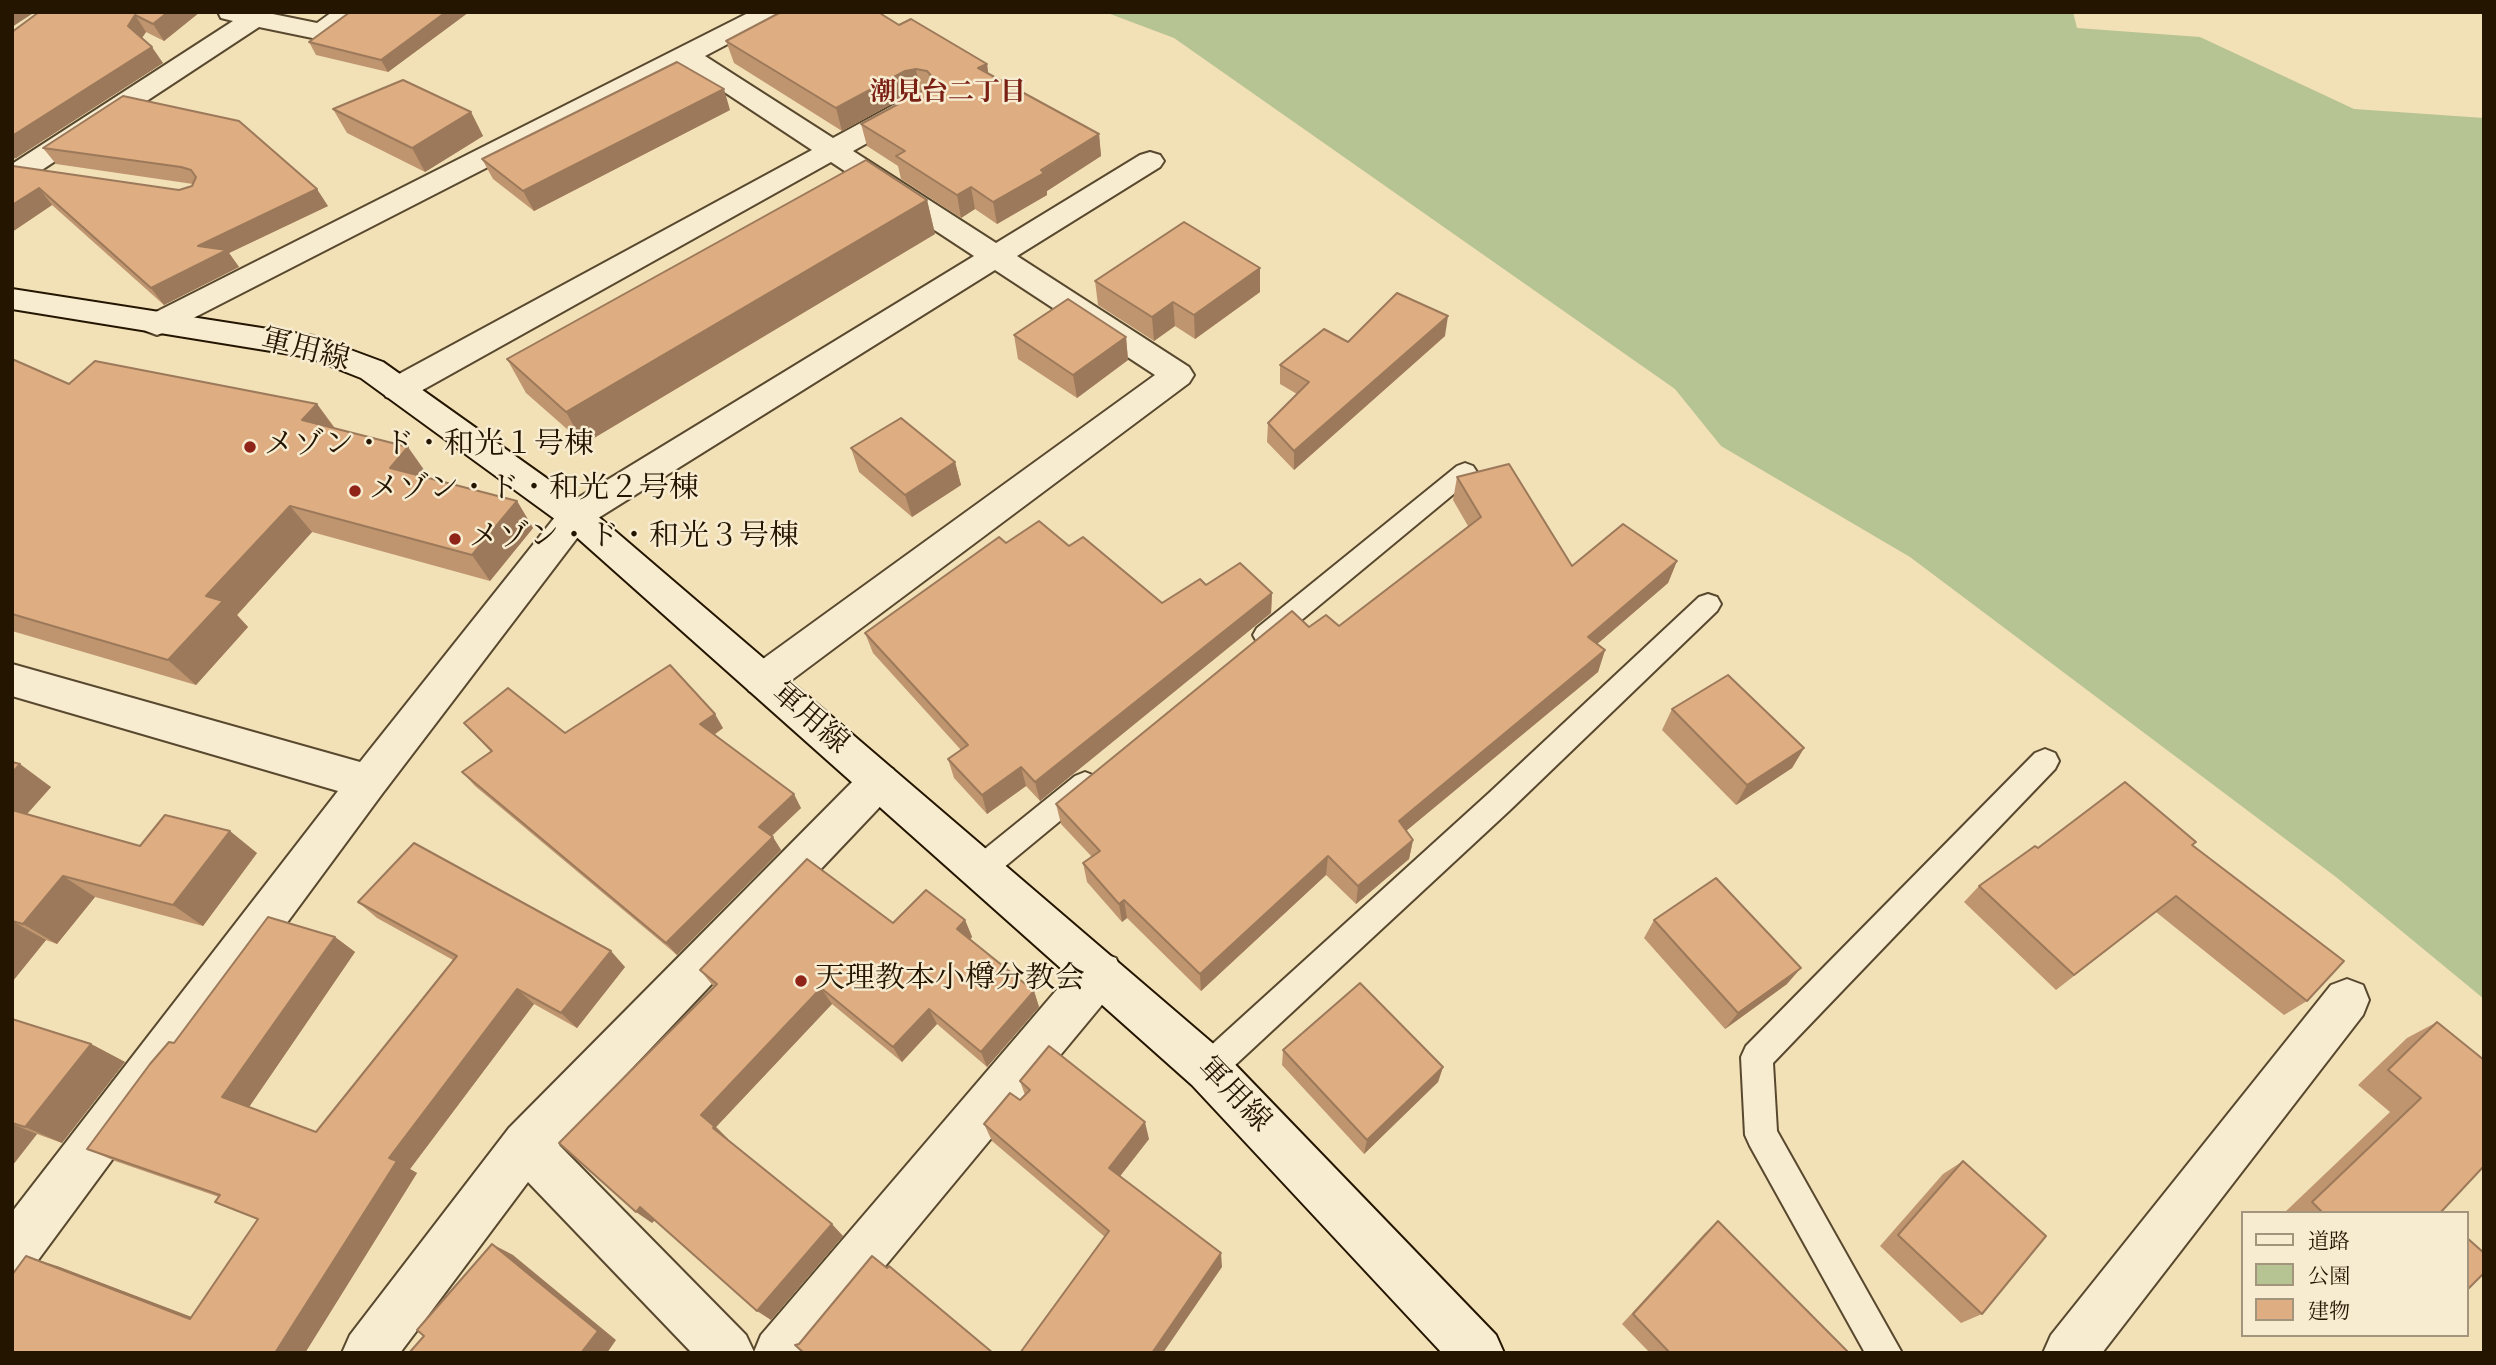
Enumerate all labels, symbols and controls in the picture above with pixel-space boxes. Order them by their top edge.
district label: 潮見台二丁目 [870,78,1026,110]
street label: 軍用線 [257,324,353,380]
place label: メゾン・ド・和光１号棟 [264,429,594,465]
marker: メゾン・ド・和光１号棟 [242,439,258,455]
place label: メゾン・ド・和光２号棟 [369,473,699,509]
marker: メゾン・ド・和光２号棟 [347,483,363,499]
place label: メゾン・ド・和光３号棟 [469,521,799,557]
marker: メゾン・ド・和光３号棟 [447,531,463,547]
street label: 軍用線 [763,677,855,763]
place label: 天理教本小樽分教会 [815,963,1085,999]
marker: 天理教本小樽分教会 [793,973,809,989]
street label: 軍用線 [1189,1051,1277,1141]
legend [2240,1211,2468,1337]
text: 道路 [2308,1228,2350,1255]
text: 公園 [2308,1263,2350,1290]
text: 建物 [2308,1298,2350,1325]

